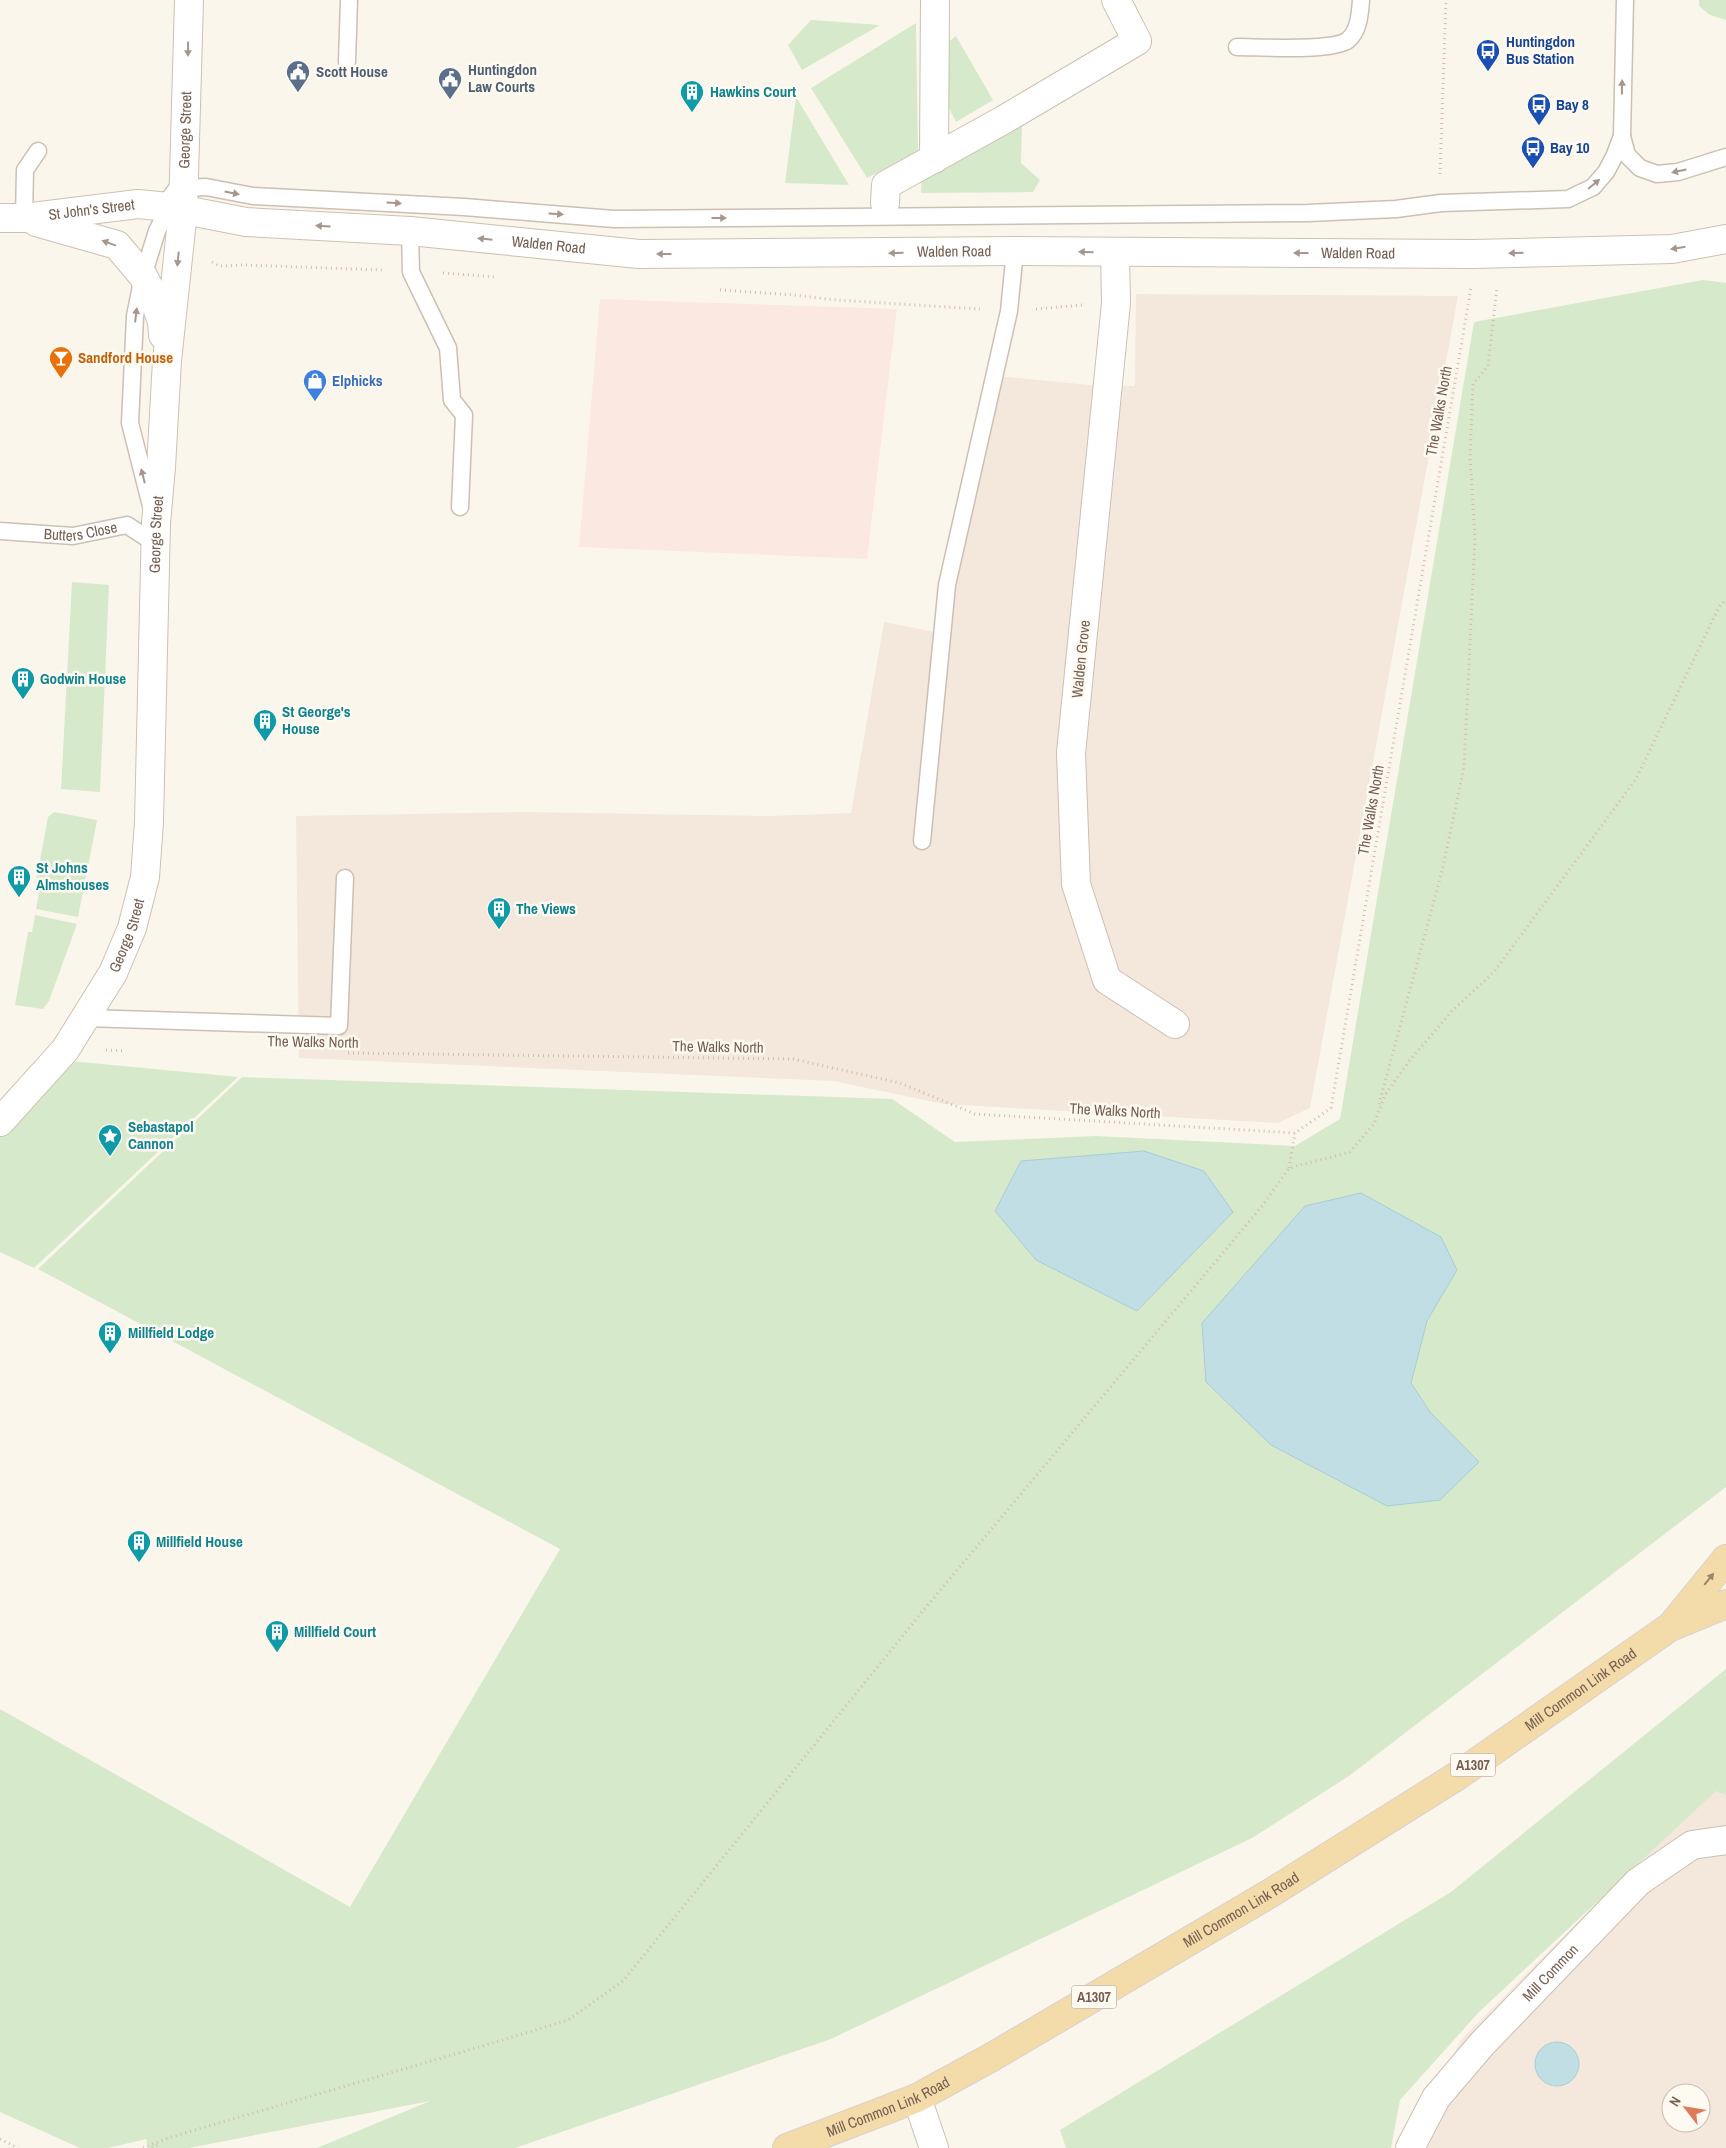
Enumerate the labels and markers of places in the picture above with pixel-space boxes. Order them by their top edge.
place label: Huntingdon Bus Station [1506,31,1575,69]
bus stop icon: Huntingdon Bus Station [1475,38,1501,72]
public building icon: Scott House [285,59,311,93]
place label: Huntingdon Law Courts [468,59,537,97]
place label: Scott House [316,61,388,82]
public building icon: Huntingdon Law Courts [437,66,463,100]
building icon: Hawkins Court [679,79,705,113]
place label: Hawkins Court [710,81,796,102]
bus stop icon: Bay 8 [1526,92,1552,126]
place label: Bay 8 [1556,94,1589,115]
bus stop icon: Bay 10 [1520,135,1546,169]
place label: Bay 10 [1550,137,1590,158]
bar icon: Sandford House [48,345,74,379]
place label: Sandford House [78,347,173,368]
shop icon: Elphicks [302,368,328,402]
place label: Elphicks [332,370,383,391]
building icon: Godwin House [10,666,36,700]
place label: Godwin House [40,668,126,689]
place label: St George's House [282,701,351,739]
building icon: St George's House [252,708,278,742]
place label: St Johns Almshouses [36,857,109,895]
building icon: St Johns Almshouses [6,864,32,898]
building icon: The Views [486,896,512,930]
place label: The Views [516,898,576,919]
place label: Sebastapol Cannon [128,1116,194,1154]
place icon: Sebastapol Cannon [97,1123,123,1157]
building icon: Millfield Lodge [97,1320,123,1354]
place label: Millfield Lodge [128,1322,214,1343]
building icon: Millfield House [126,1529,152,1563]
place label: Millfield House [156,1531,243,1552]
building icon: Millfield Court [264,1619,290,1653]
place label: Millfield Court [294,1621,376,1642]

